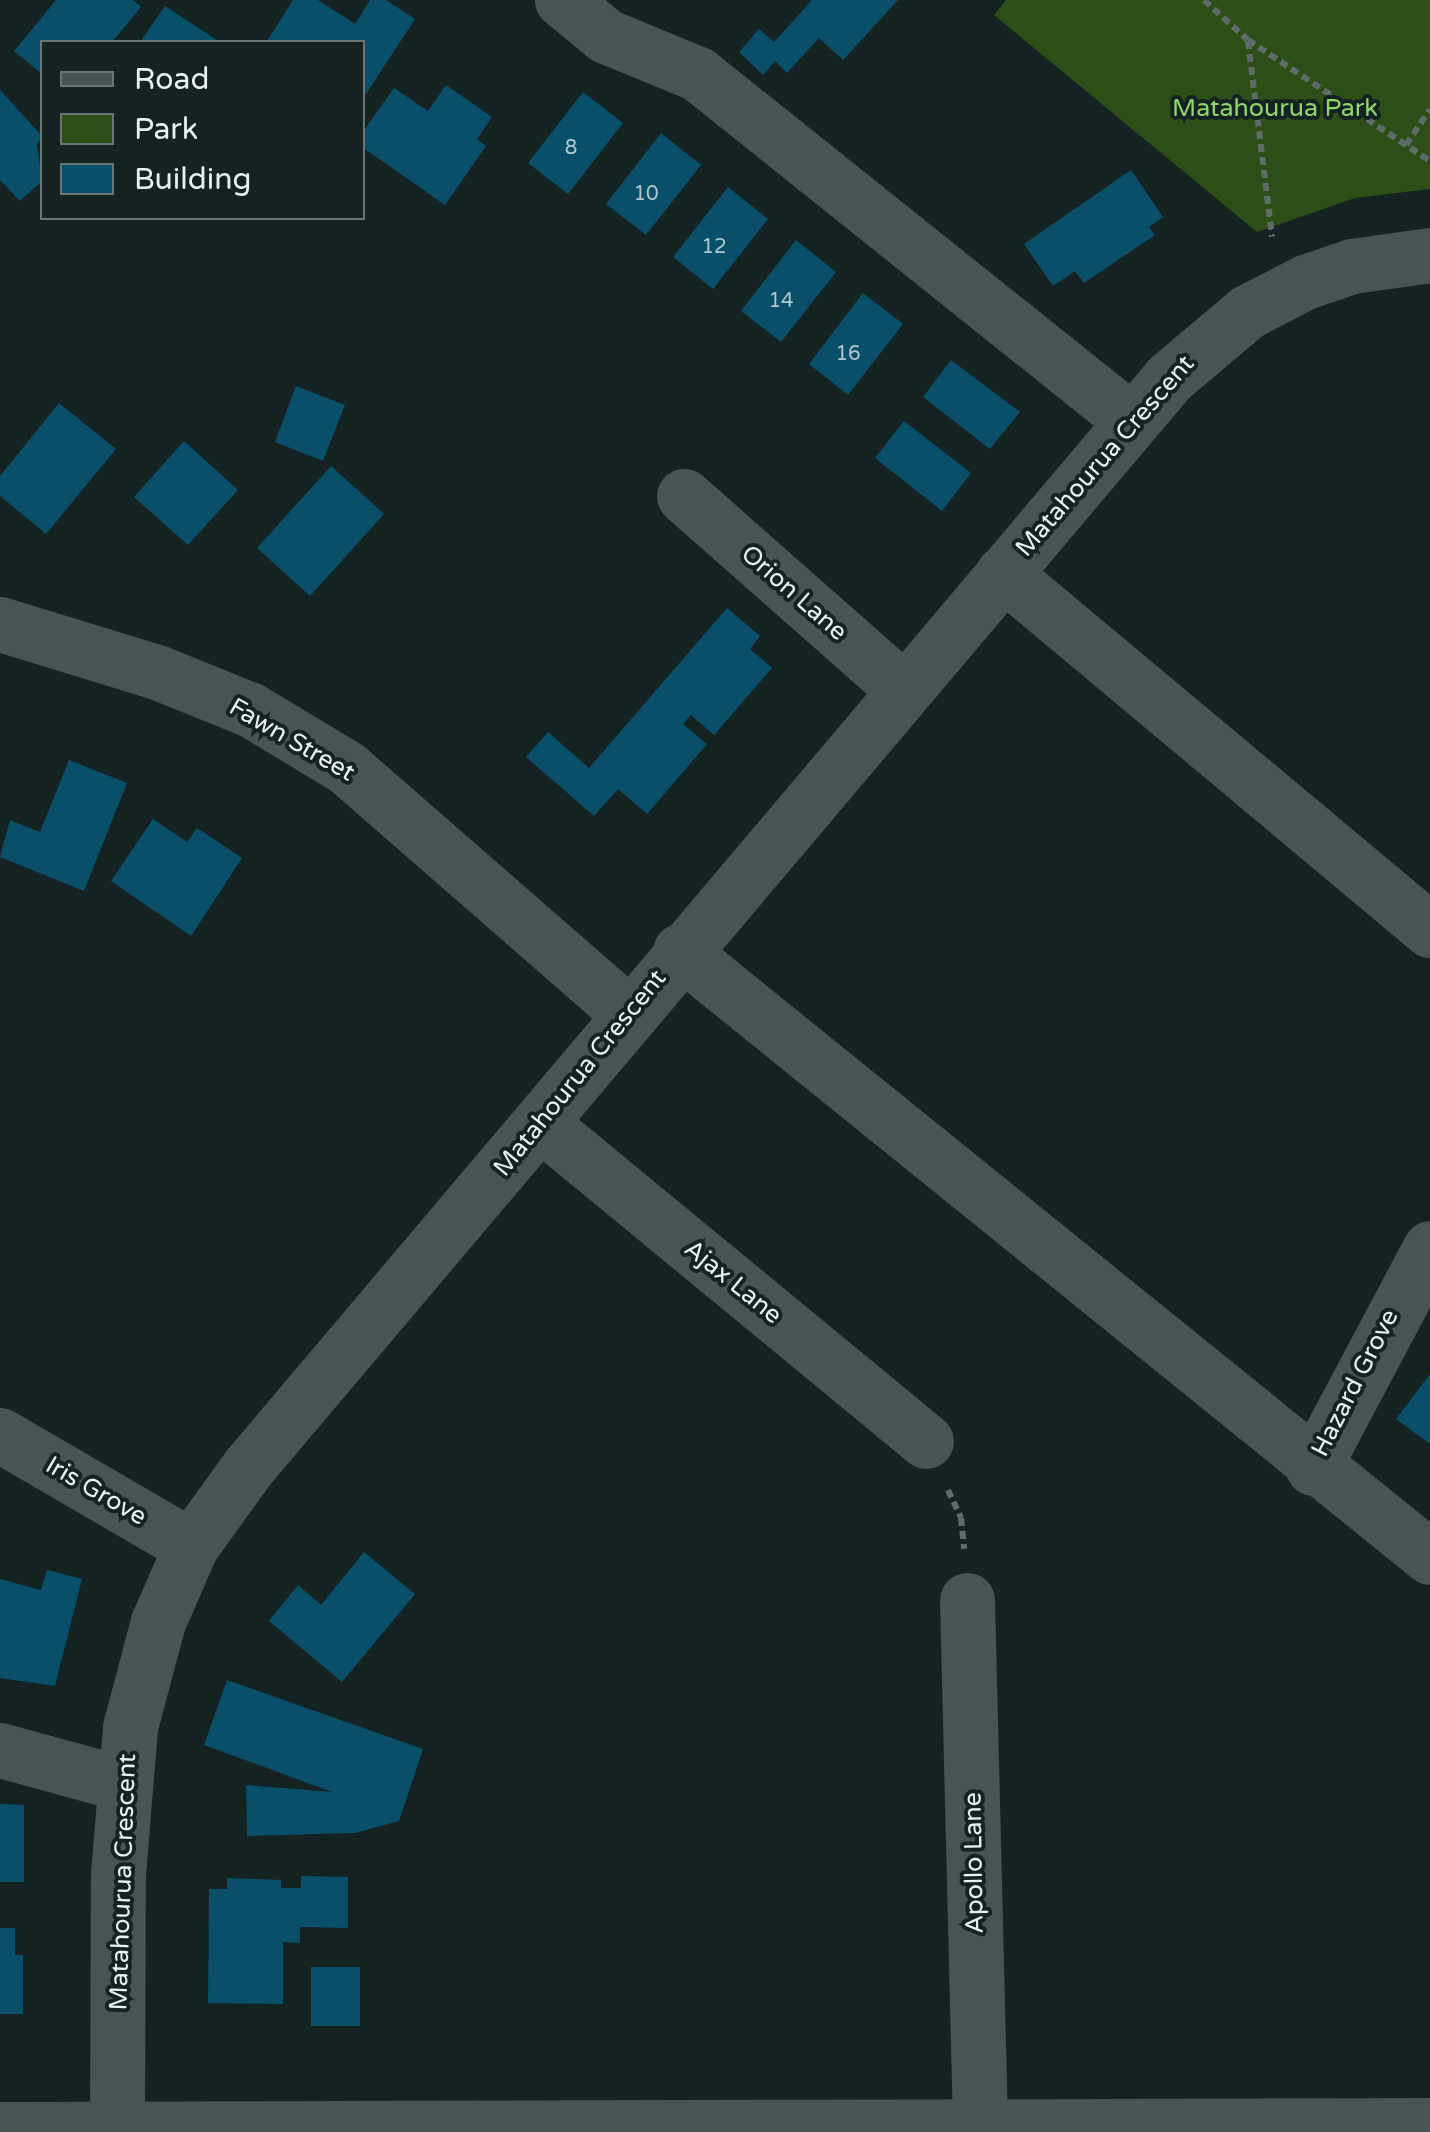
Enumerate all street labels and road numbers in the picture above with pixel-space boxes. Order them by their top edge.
street label: Matahourua Crescent [1009,349,1201,563]
street label: Orion Lane [735,539,853,647]
street label: Fawn Street [224,692,360,788]
street label: Matahourua Crescent [488,964,672,1182]
street label: Ajax Lane [678,1234,788,1330]
street label: Hazard Grove [1305,1304,1405,1462]
street label: Iris Grove [40,1450,152,1532]
street label: Matahourua Crescent [104,1753,142,2011]
street label: Apollo Lane [958,1792,990,1934]

